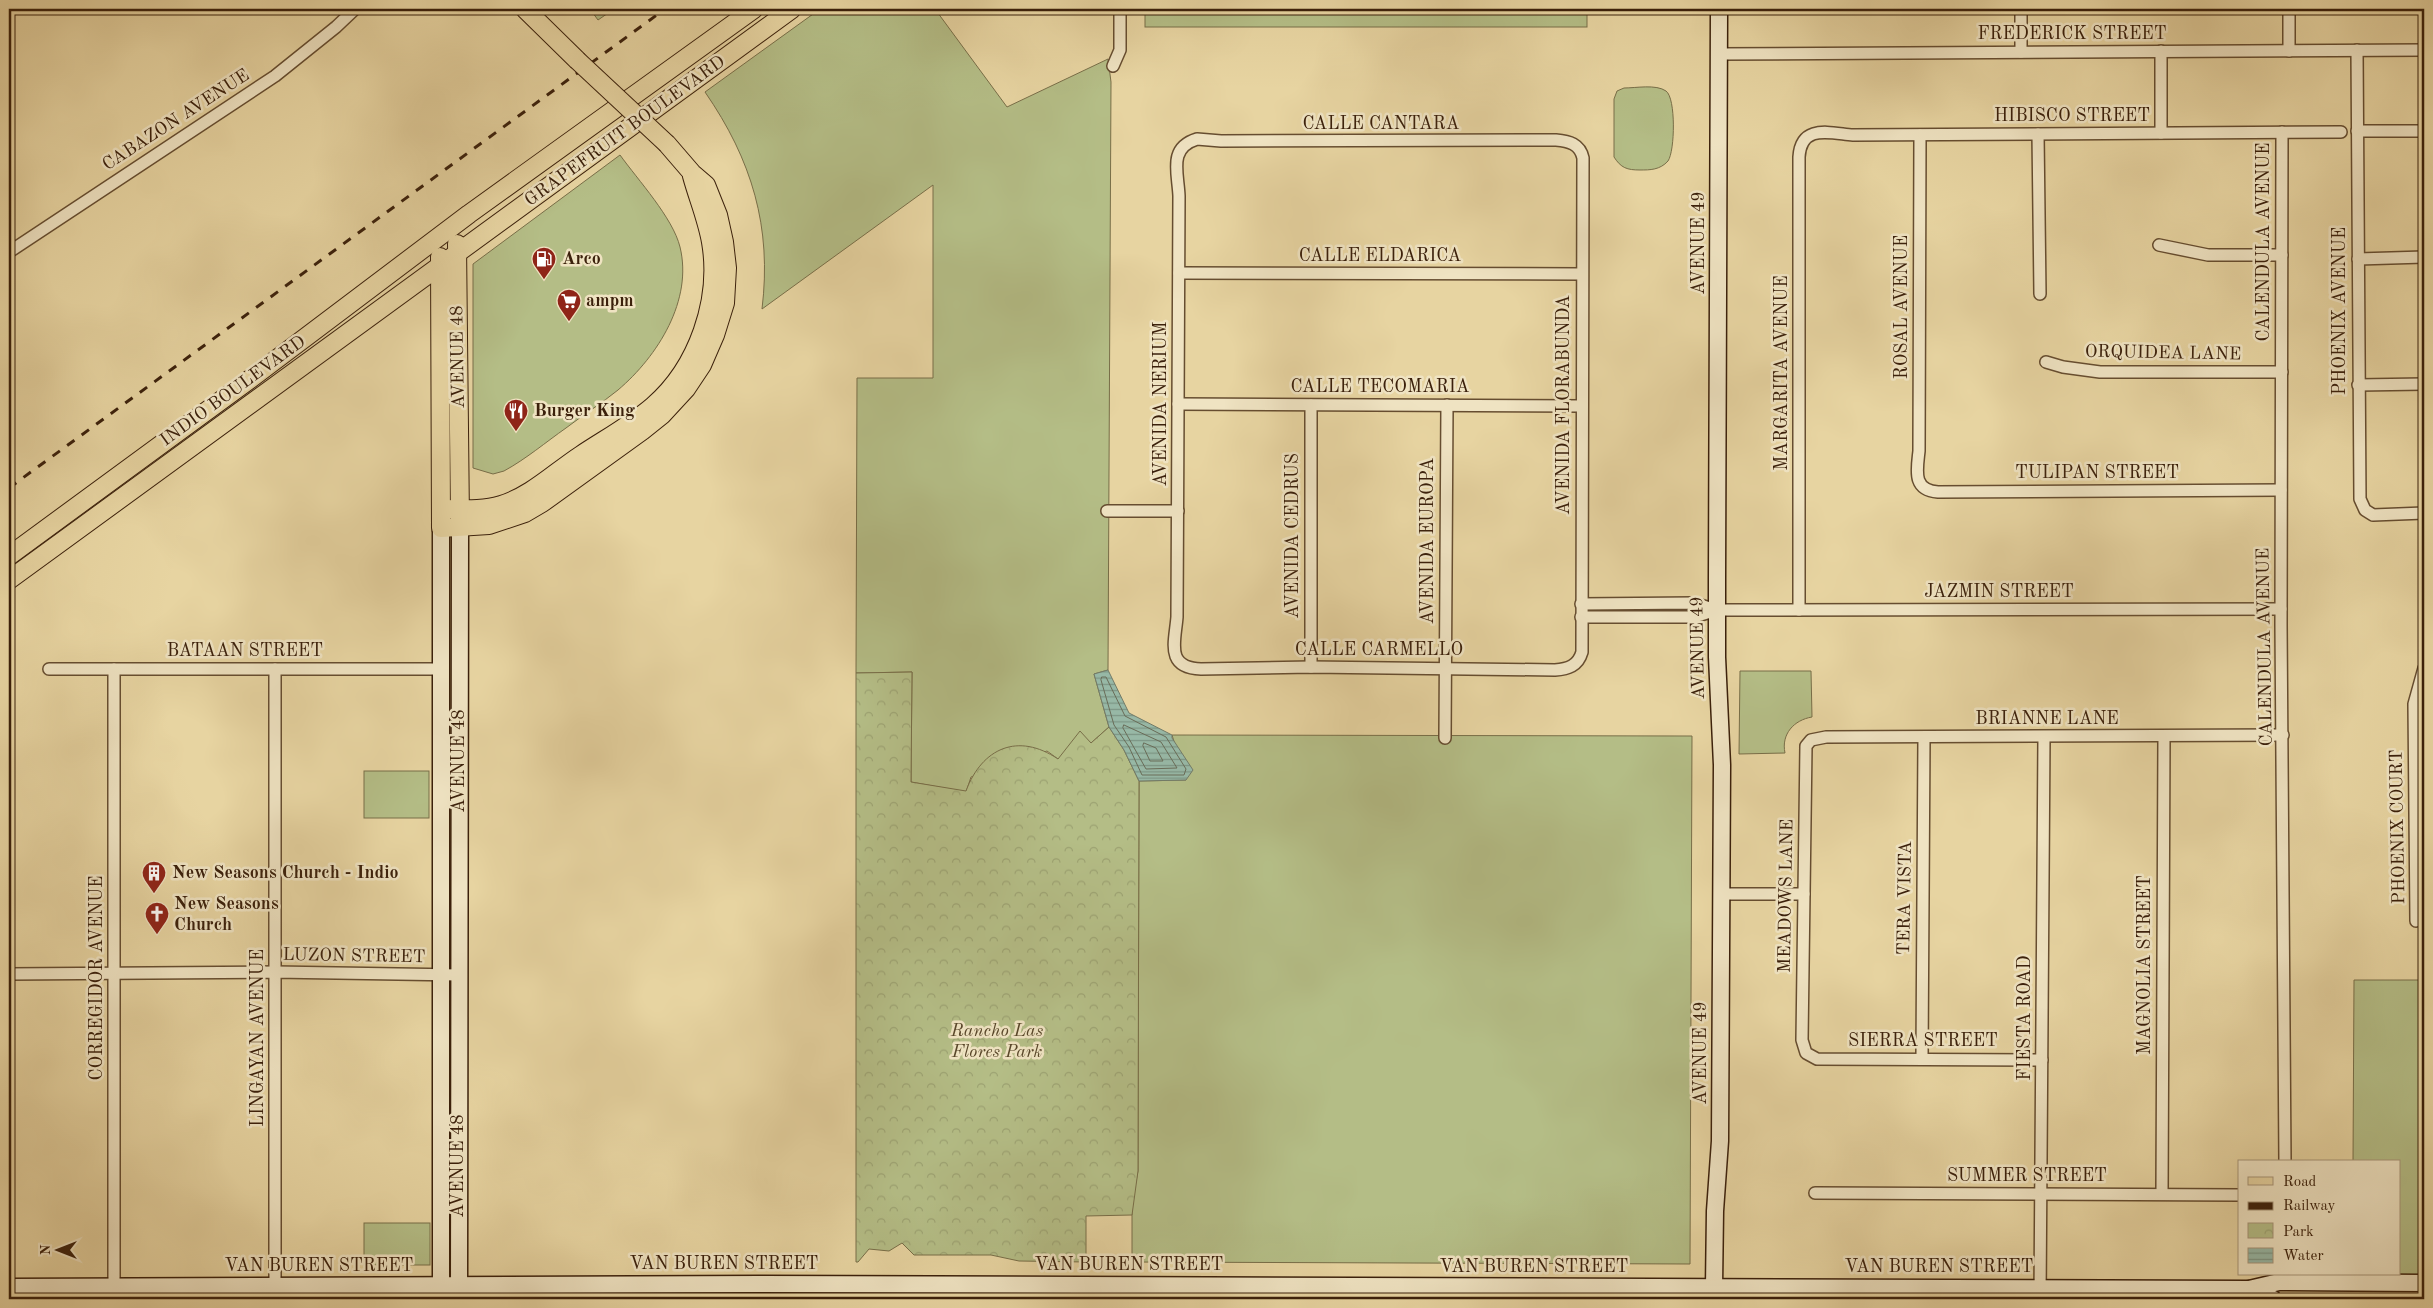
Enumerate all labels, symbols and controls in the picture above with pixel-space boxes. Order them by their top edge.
street label: FREDERICK STREET [1977,25,2167,43]
street label: GRAPEFRUIT BOULEVARD [522,52,728,210]
street label: CABAZON AVENUE [99,66,253,174]
street label: HIBISCO STREET [1994,107,2150,125]
street label: CALLE CANTARA [1303,115,1460,133]
street label: CALENDULA AVENUE [2255,143,2273,341]
street label: AVENUE 49 [1690,191,1708,295]
street label: PHOENIX AVENUE [2331,227,2349,395]
street label: ROSAL AVENUE [1893,235,1911,379]
fuel station icon: Arco [531,246,557,280]
street label: CALLE ELDARICA [1299,247,1461,265]
place label: Arco [562,250,601,268]
street label: MARGARITA AVENUE [1773,275,1791,471]
supermarket icon: ampm [556,288,582,322]
place label: ampm [586,292,634,310]
street label: AVENIDA FLORABUNDA [1555,295,1573,515]
street label: AVENUE 48 [448,305,468,409]
street label: AVENIDA NERIUM [1152,321,1170,487]
street label: INDIO BOULEVARD [157,332,309,450]
street label: ORQUIDEA LANE [2085,343,2241,363]
street label: CALLE TECOMARIA [1291,378,1470,396]
restaurant icon: Burger King [503,398,529,432]
place label: Burger King [534,402,635,420]
street label: AVENIDA CEDRUS [1284,453,1302,619]
street label: AVENIDA EUROPA [1419,458,1437,624]
street label: TULIPAN STREET [2015,464,2179,482]
street label: CALENDULA AVENUE [2254,547,2276,747]
street label: JAZMIN STREET [1924,583,2074,601]
street label: AVENUE 49 [1688,596,1708,700]
street label: CALLE CARMELLO [1295,641,1463,659]
street label: BATAAN STREET [167,642,323,660]
street label: AVENUE 48 [450,709,468,813]
street label: BRIANNE LANE [1975,710,2119,728]
street label: PHOENIX COURT [2388,749,2408,905]
street label: MEADOWS LANE [1776,819,1796,973]
street label: TERA VISTA [1895,840,1915,955]
building icon: New Seasons Church - Indio [141,860,167,894]
place label: New Seasons Church - Indio [172,864,399,882]
street label: MAGNOLIA STREET [2136,875,2154,1055]
street label: CORREGIDOR AVENUE [88,876,106,1080]
place label: New Seasons Church [174,895,279,934]
church icon: New Seasons Church [144,901,170,935]
street label: LUZON STREET [282,946,426,966]
street label: LINGAYAN AVENUE [249,949,267,1127]
street label: FIESTA ROAD [2016,955,2034,1081]
street label: AVENUE 49 [1692,1001,1710,1105]
park label: Rancho Las Flores Park [950,1022,1044,1061]
street label: SIERRA STREET [1848,1032,1998,1050]
street label: AVENUE 48 [449,1114,467,1218]
legend [2238,1160,2400,1276]
street label: SUMMER STREET [1947,1167,2107,1185]
text: Road [2283,1175,2317,1190]
text: Railway [2283,1199,2336,1214]
text: Park [2283,1225,2314,1240]
north arrow [32,1226,82,1276]
text: N [39,1244,53,1255]
text: Water [2283,1249,2324,1264]
street label: VAN BUREN STREET [630,1255,818,1273]
street label: VAN BUREN STREET [1035,1256,1223,1274]
street label: VAN BUREN STREET [225,1257,413,1275]
street label: VAN BUREN STREET [1440,1258,1628,1276]
street label: VAN BUREN STREET [1845,1258,2033,1276]

